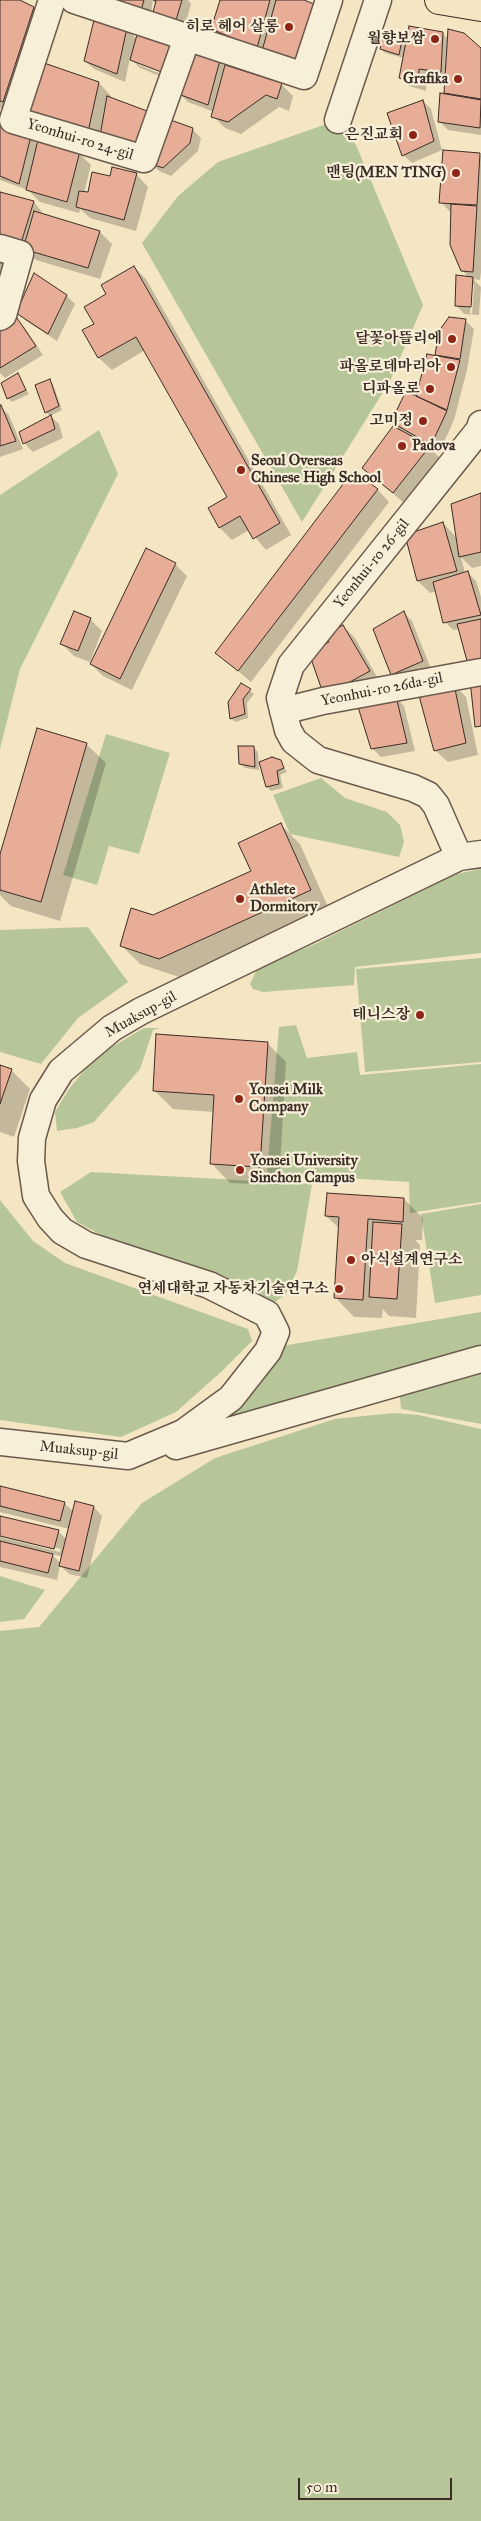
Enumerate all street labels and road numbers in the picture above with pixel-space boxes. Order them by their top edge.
street label: Yeonhui-ro 24-gil [24,115,136,165]
street label: Yeonhui-ro 26-gil [330,516,414,612]
street label: Yeonhui-ro 26da-gil [320,669,444,711]
street label: Muaksup-gil [102,988,180,1042]
street label: Muaksup-gil [39,1438,119,1464]

